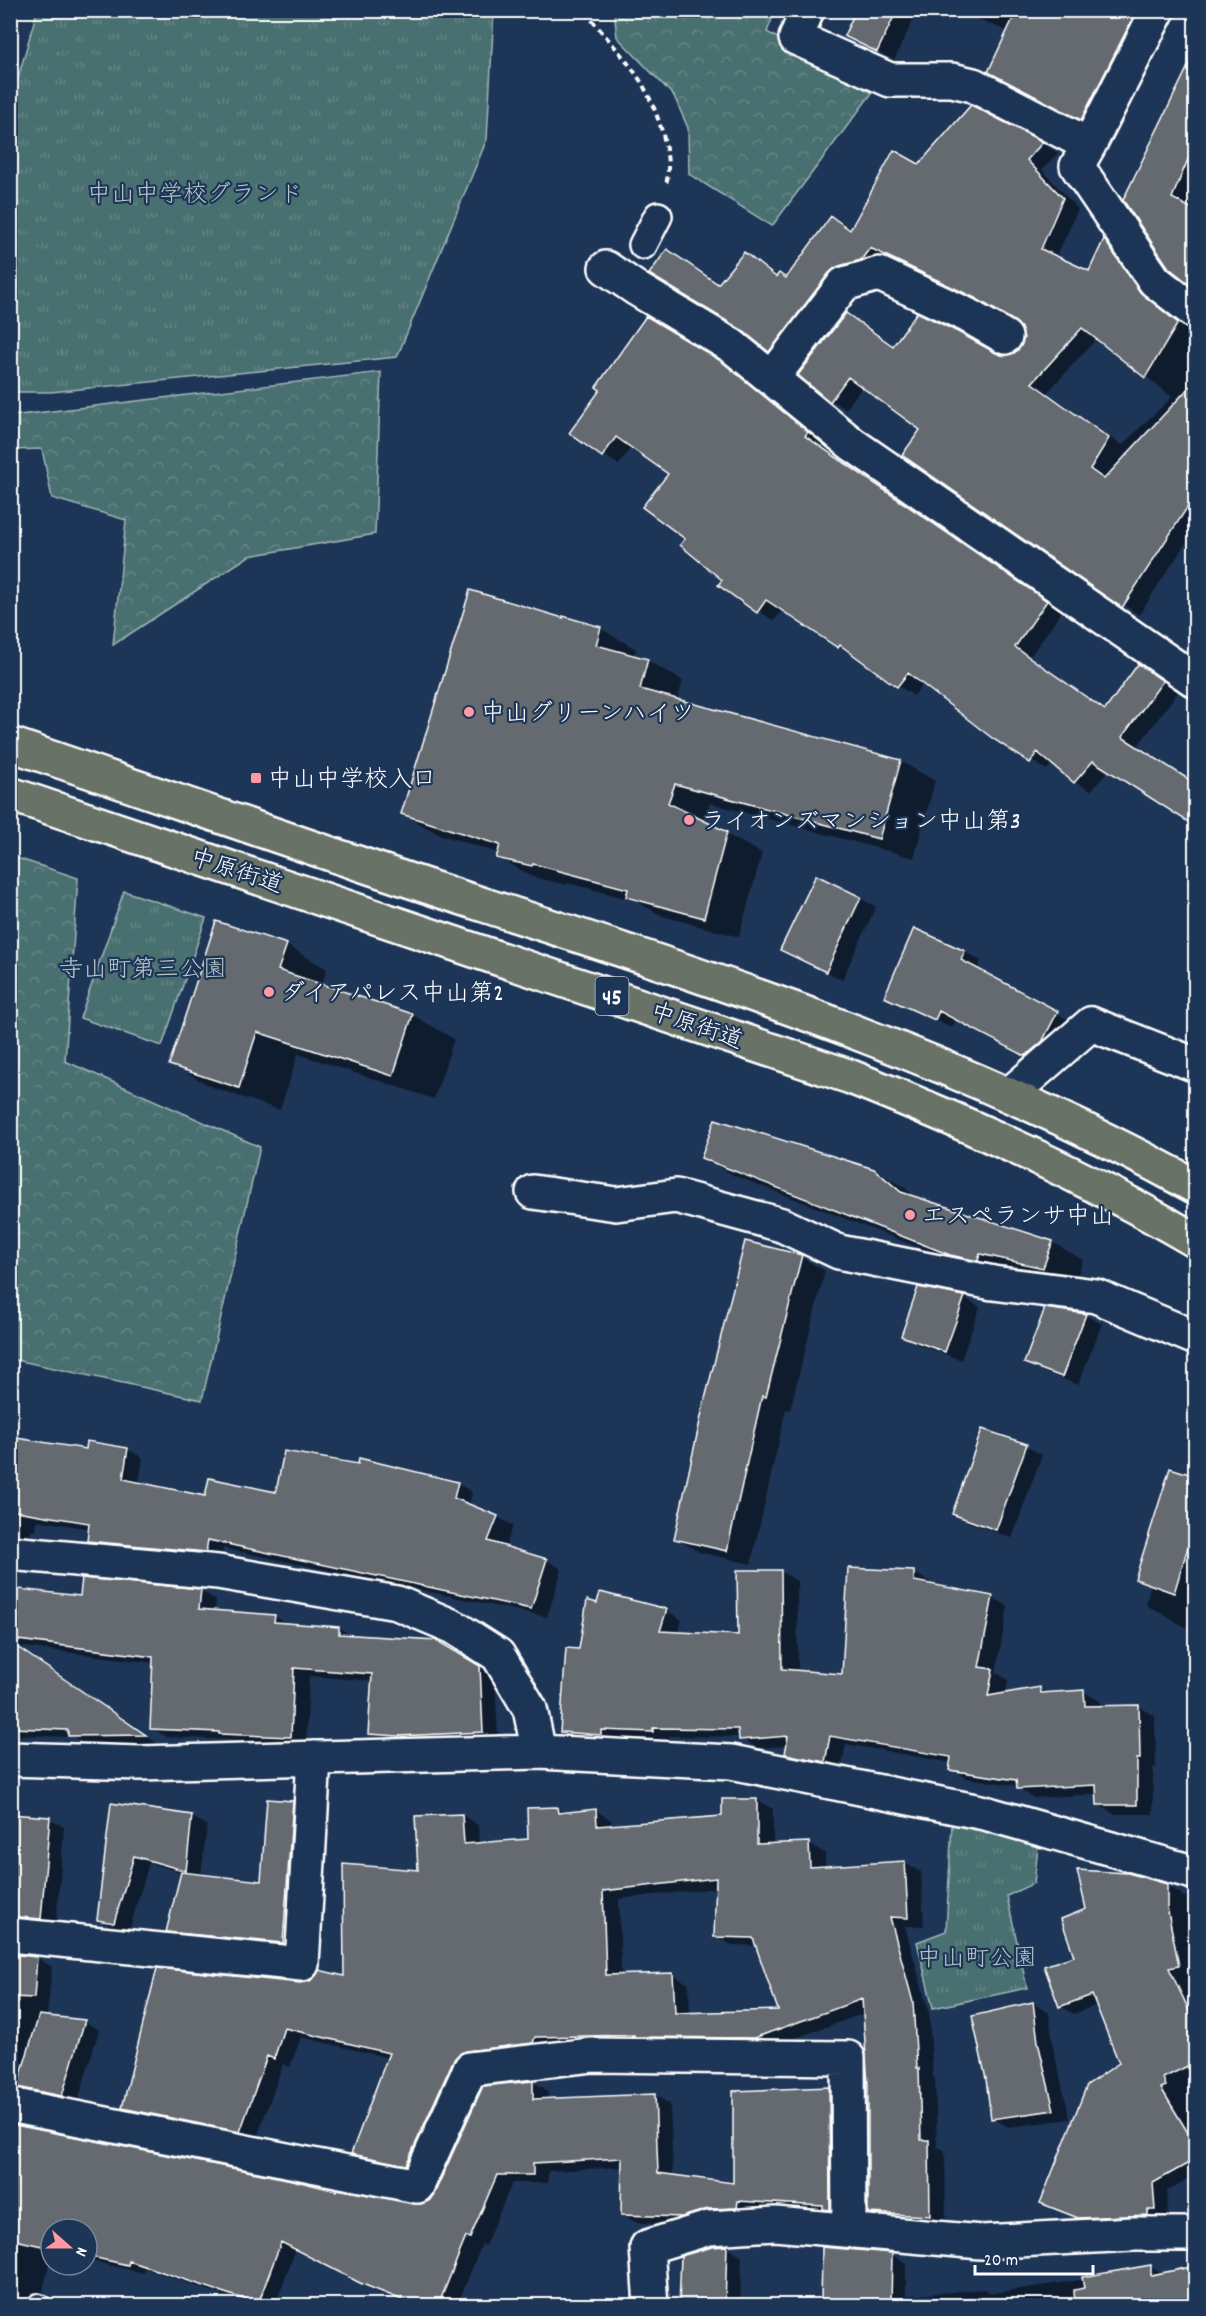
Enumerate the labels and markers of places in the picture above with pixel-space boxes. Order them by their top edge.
place label: 中山グリーンハイツ [481,698,695,732]
marker: 中山グリーンハイツ [462,705,476,719]
place label: 中山中学校入口 [268,764,436,798]
marker: 中山中学校入口 [249,771,263,785]
place label: ライオンズマンション中山第3 [701,806,1021,840]
marker: ライオンズマンション中山第3 [682,813,696,827]
place label: ダイアパレス中山第2 [281,978,504,1012]
marker: ダイアパレス中山第2 [262,985,276,999]
place label: エスペランサ中山 [922,1201,1114,1235]
marker: エスペランサ中山 [903,1208,917,1222]

